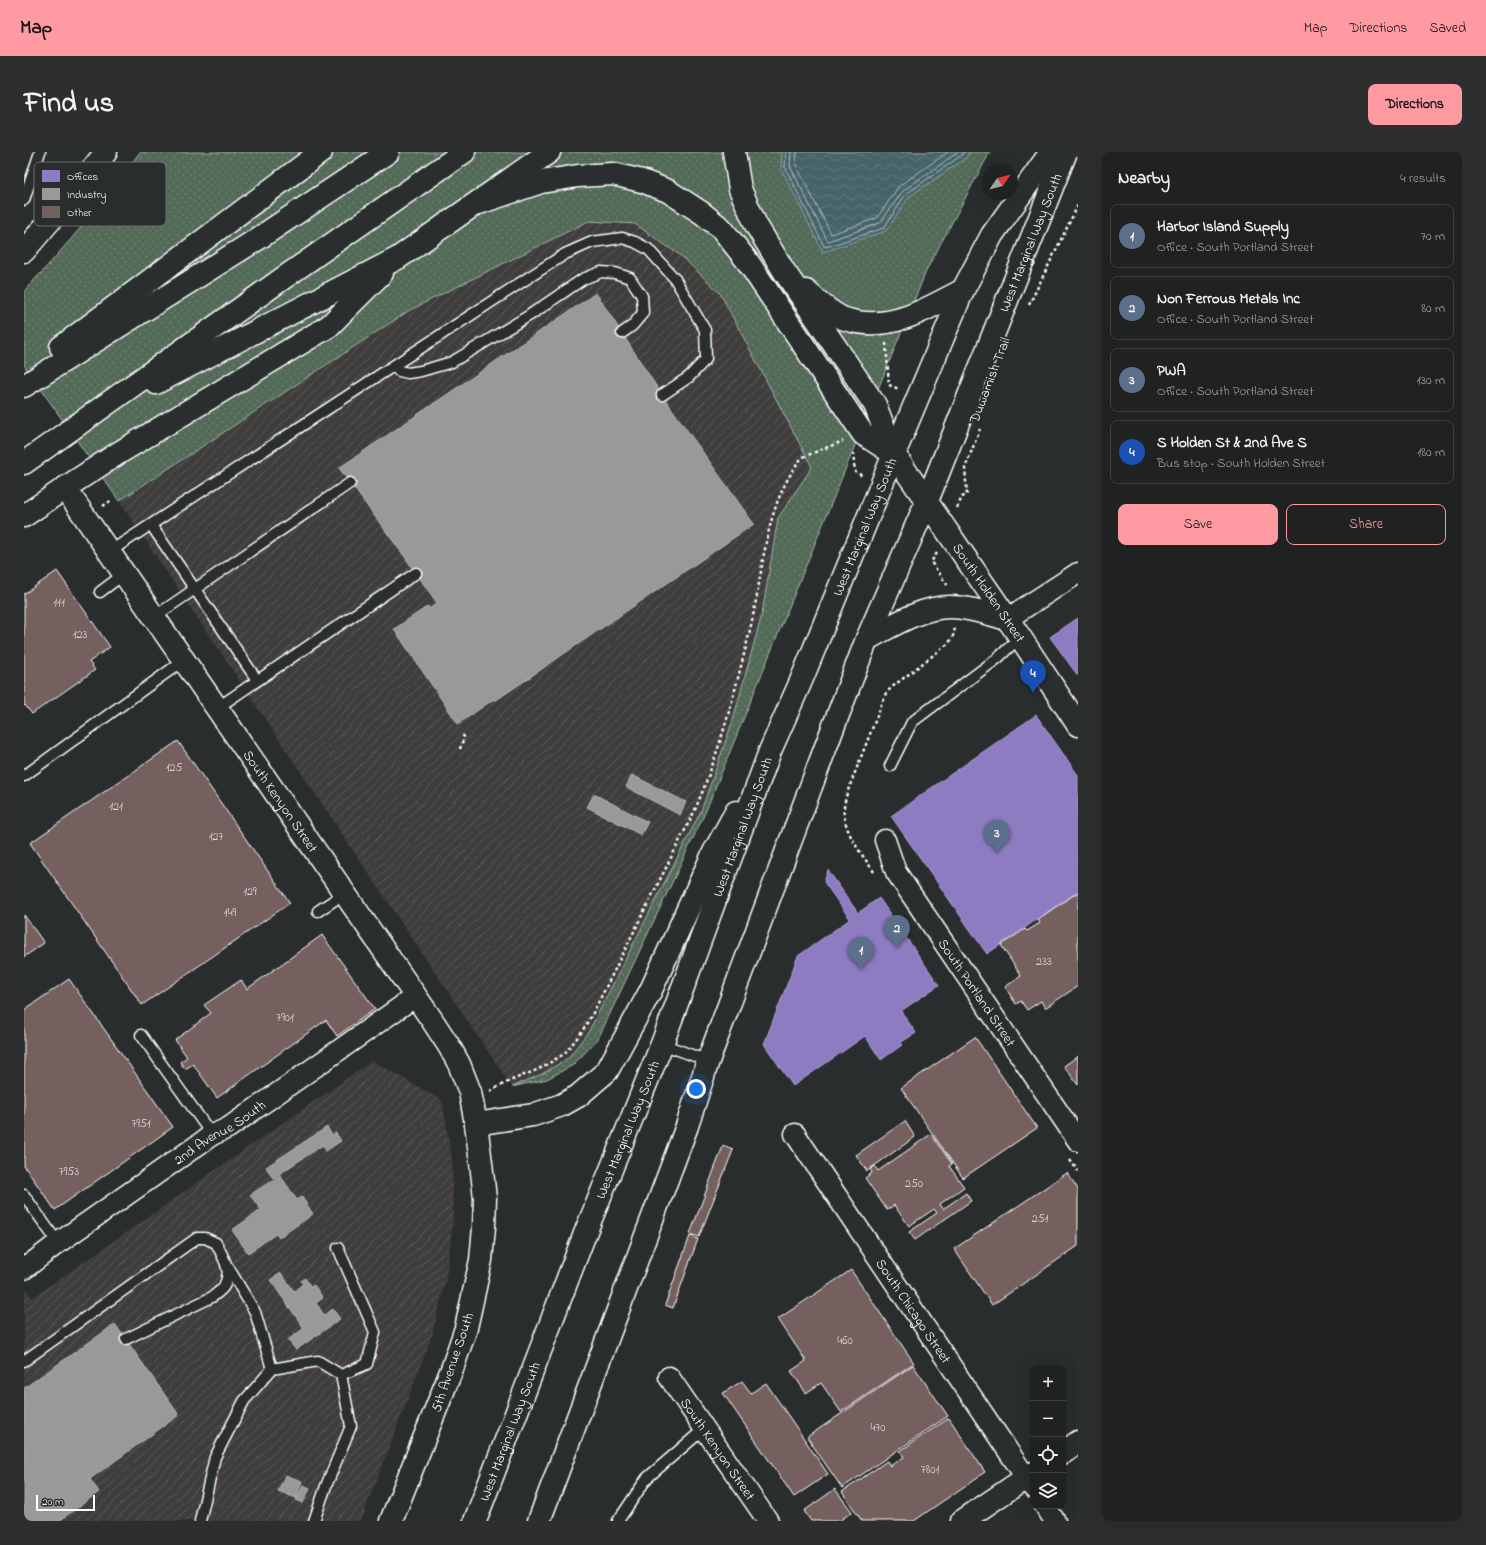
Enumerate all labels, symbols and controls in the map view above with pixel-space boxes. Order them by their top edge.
text: Map [20,15,52,42]
text: Map [1304,18,1327,39]
text: Directions [1349,18,1407,39]
text: Saved [1429,18,1466,39]
text: Find us [24,84,114,125]
button: Directions [1368,84,1462,125]
legend [34,162,166,226]
north arrow [982,164,1018,200]
text: Nearby [1118,166,1170,191]
text: Offices [67,169,98,185]
text: 4 results [1400,169,1446,188]
street label: West Marginal Way South [994,171,1068,315]
text: Industry [67,187,106,204]
text: Other [67,205,92,221]
text: Harbor Island Supply [1157,216,1289,238]
text: 1 [1130,227,1134,246]
text: 70 m [1421,227,1445,246]
text: Office · South Portland Street [1157,238,1314,257]
text: Non Ferrous Metals Inc [1157,288,1300,310]
text: 2 [1129,299,1135,318]
text: 80 m [1421,299,1445,318]
text: Office · South Portland Street [1157,310,1314,329]
street label: Duwamish Trail [964,335,1016,427]
text: PWA [1157,360,1186,382]
text: 3 [1129,371,1135,390]
text: 130 m [1417,371,1445,390]
text: Office · South Portland Street [1157,382,1314,401]
text: S Holden St & 2nd Ave S [1157,432,1307,454]
text: 4 [1129,443,1135,462]
text: 180 m [1417,443,1445,462]
text: Bus stop · South Holden Street [1157,454,1325,473]
street label: West Marginal Way South [828,455,903,599]
button: Save [1118,504,1278,545]
button: Share [1286,504,1446,545]
street label: South Holden Street [946,539,1030,647]
house number: 111 [53,594,65,612]
house number: 123 [73,626,87,644]
pin: 4 [1020,660,1046,693]
street label: South Kenyon Street [237,746,323,858]
street label: West Marginal Way South [708,754,779,900]
house number: 125 [166,759,182,777]
house number: 121 [109,798,123,816]
pin: 3 [984,820,1010,853]
house number: 127 [209,828,223,846]
house number: 129 [243,883,257,901]
house number: 149 [224,904,237,922]
pin: 2 [884,915,910,948]
street label: South Portland Street [932,935,1020,1051]
pin: 1 [848,937,874,970]
house number: 233 [1036,953,1052,971]
house number: 7901 [276,1009,294,1027]
street label: West Marginal Way South [591,1058,666,1202]
your location [686,1079,706,1099]
street label: 2nd Avenue South [170,1095,271,1171]
house number: 7951 [131,1115,151,1133]
house number: 7953 [59,1163,79,1181]
house number: 250 [905,1175,923,1193]
house number: 251 [1032,1210,1049,1228]
street label: South Chicago Street [870,1255,956,1368]
street label: 5th Avenue South [427,1310,480,1415]
house number: 460 [837,1332,853,1350]
street label: West Marginal Way South [475,1359,547,1504]
map controls [1030,1365,1066,1509]
button: + [1030,1365,1066,1401]
street label: South Kenyon Street [674,1394,760,1505]
button: − [1030,1401,1066,1437]
house number: 470 [870,1419,886,1437]
button: locate [1030,1437,1066,1473]
house number: 7801 [921,1461,939,1479]
button: layers [1030,1473,1066,1509]
scale bar [36,1493,95,1512]
text: 20 m [42,1494,64,1510]

